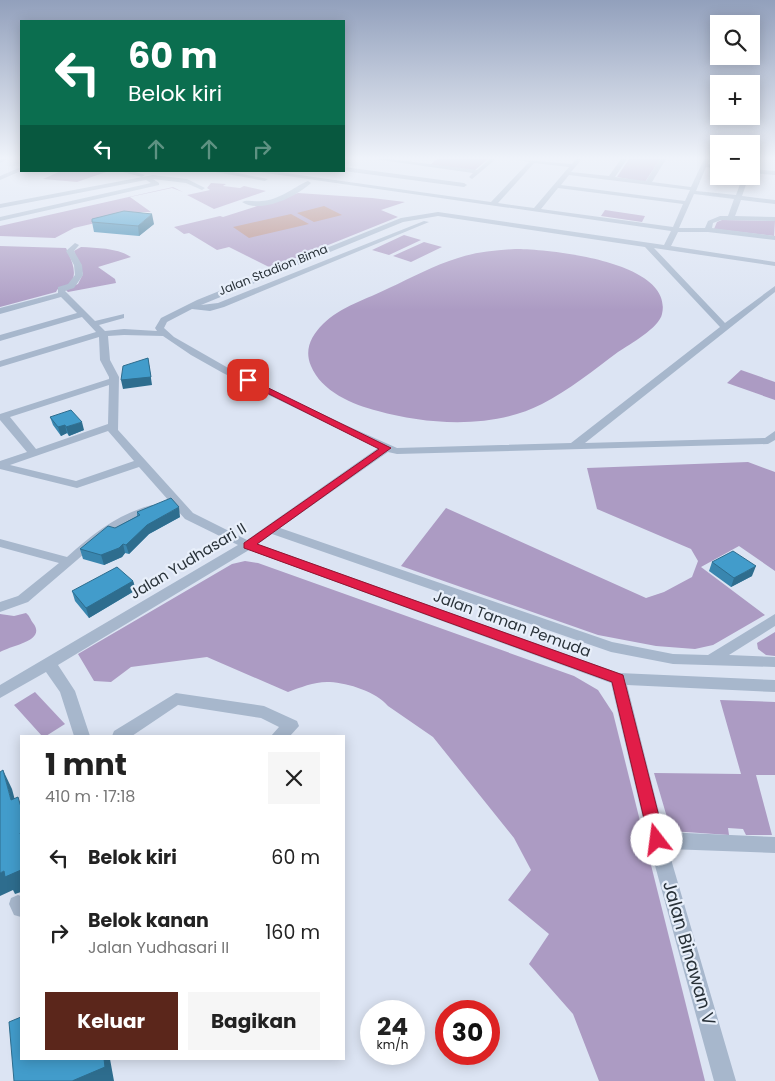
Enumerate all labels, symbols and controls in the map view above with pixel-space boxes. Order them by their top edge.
map controls [710,15,760,185]
button: search [710,15,760,65]
text: 60 m [128,31,218,80]
icon: left [45,40,110,105]
button: + [710,75,760,125]
text: Belok kiri [128,78,222,109]
icon: left [89,135,117,163]
icon: ahead [142,135,170,163]
icon: ahead [195,135,223,163]
icon: right [248,135,276,163]
button: − [710,135,760,185]
street label: Jalan Stadion Bima [216,240,330,299]
pin [227,359,269,401]
icon: arrive [234,366,262,394]
street label: Jalan Yudhasari II [126,517,250,604]
street label: Jalan Taman Pemuda [430,585,594,662]
text: 1 mnt [45,743,127,786]
button: close [268,752,320,804]
text: 410 m · 17:18 [45,785,135,808]
position arrow [630,813,682,865]
icon: left [45,844,73,872]
text: Belok kiri [88,844,177,871]
text: 60 m [271,844,320,871]
street label: Jalan Binawan V [657,878,722,1028]
text: Belok kanan [88,907,209,934]
icon: right [45,919,73,947]
text: 160 m [265,919,320,946]
text: Jalan Yudhasari II [88,936,229,959]
button: Keluar [45,992,178,1050]
button: Bagikan [188,992,320,1050]
speed limit sign: 30 [435,1000,500,1065]
text: 24 [377,1009,408,1044]
text: km/h [377,1036,408,1053]

